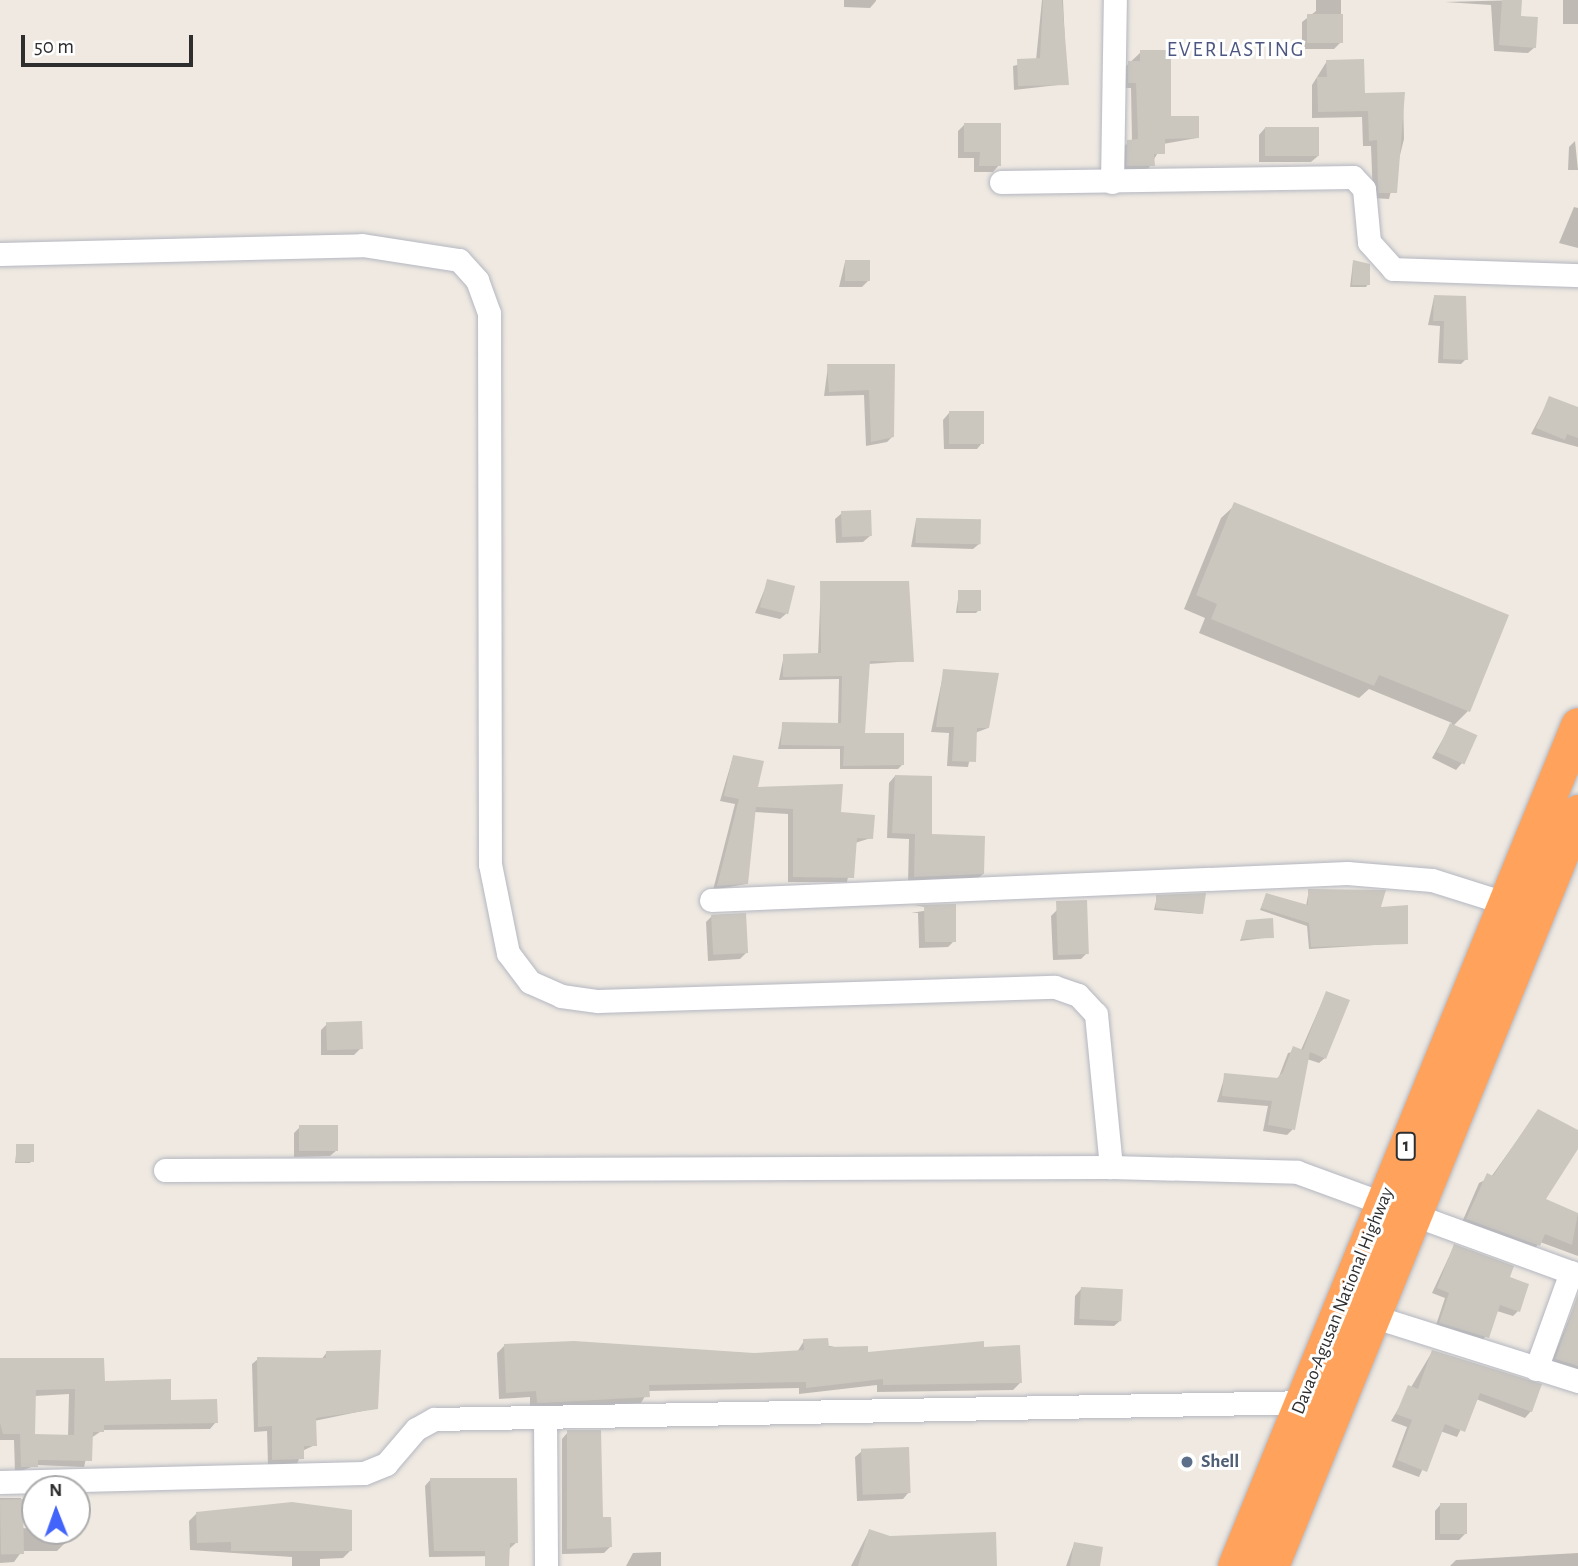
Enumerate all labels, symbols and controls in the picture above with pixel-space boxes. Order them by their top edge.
scale bar [24,21,196,65]
text: 50 m [34,36,74,57]
district label: EVERLASTING [1168,37,1304,63]
road number: 1 [1396,1132,1416,1161]
street label: Davao-Agusan National Highway [1287,1184,1399,1418]
place label: Shell [1201,1451,1239,1473]
marker: Shell [1179,1454,1195,1470]
north arrow [21,1475,91,1545]
text: N [49,1481,62,1500]

